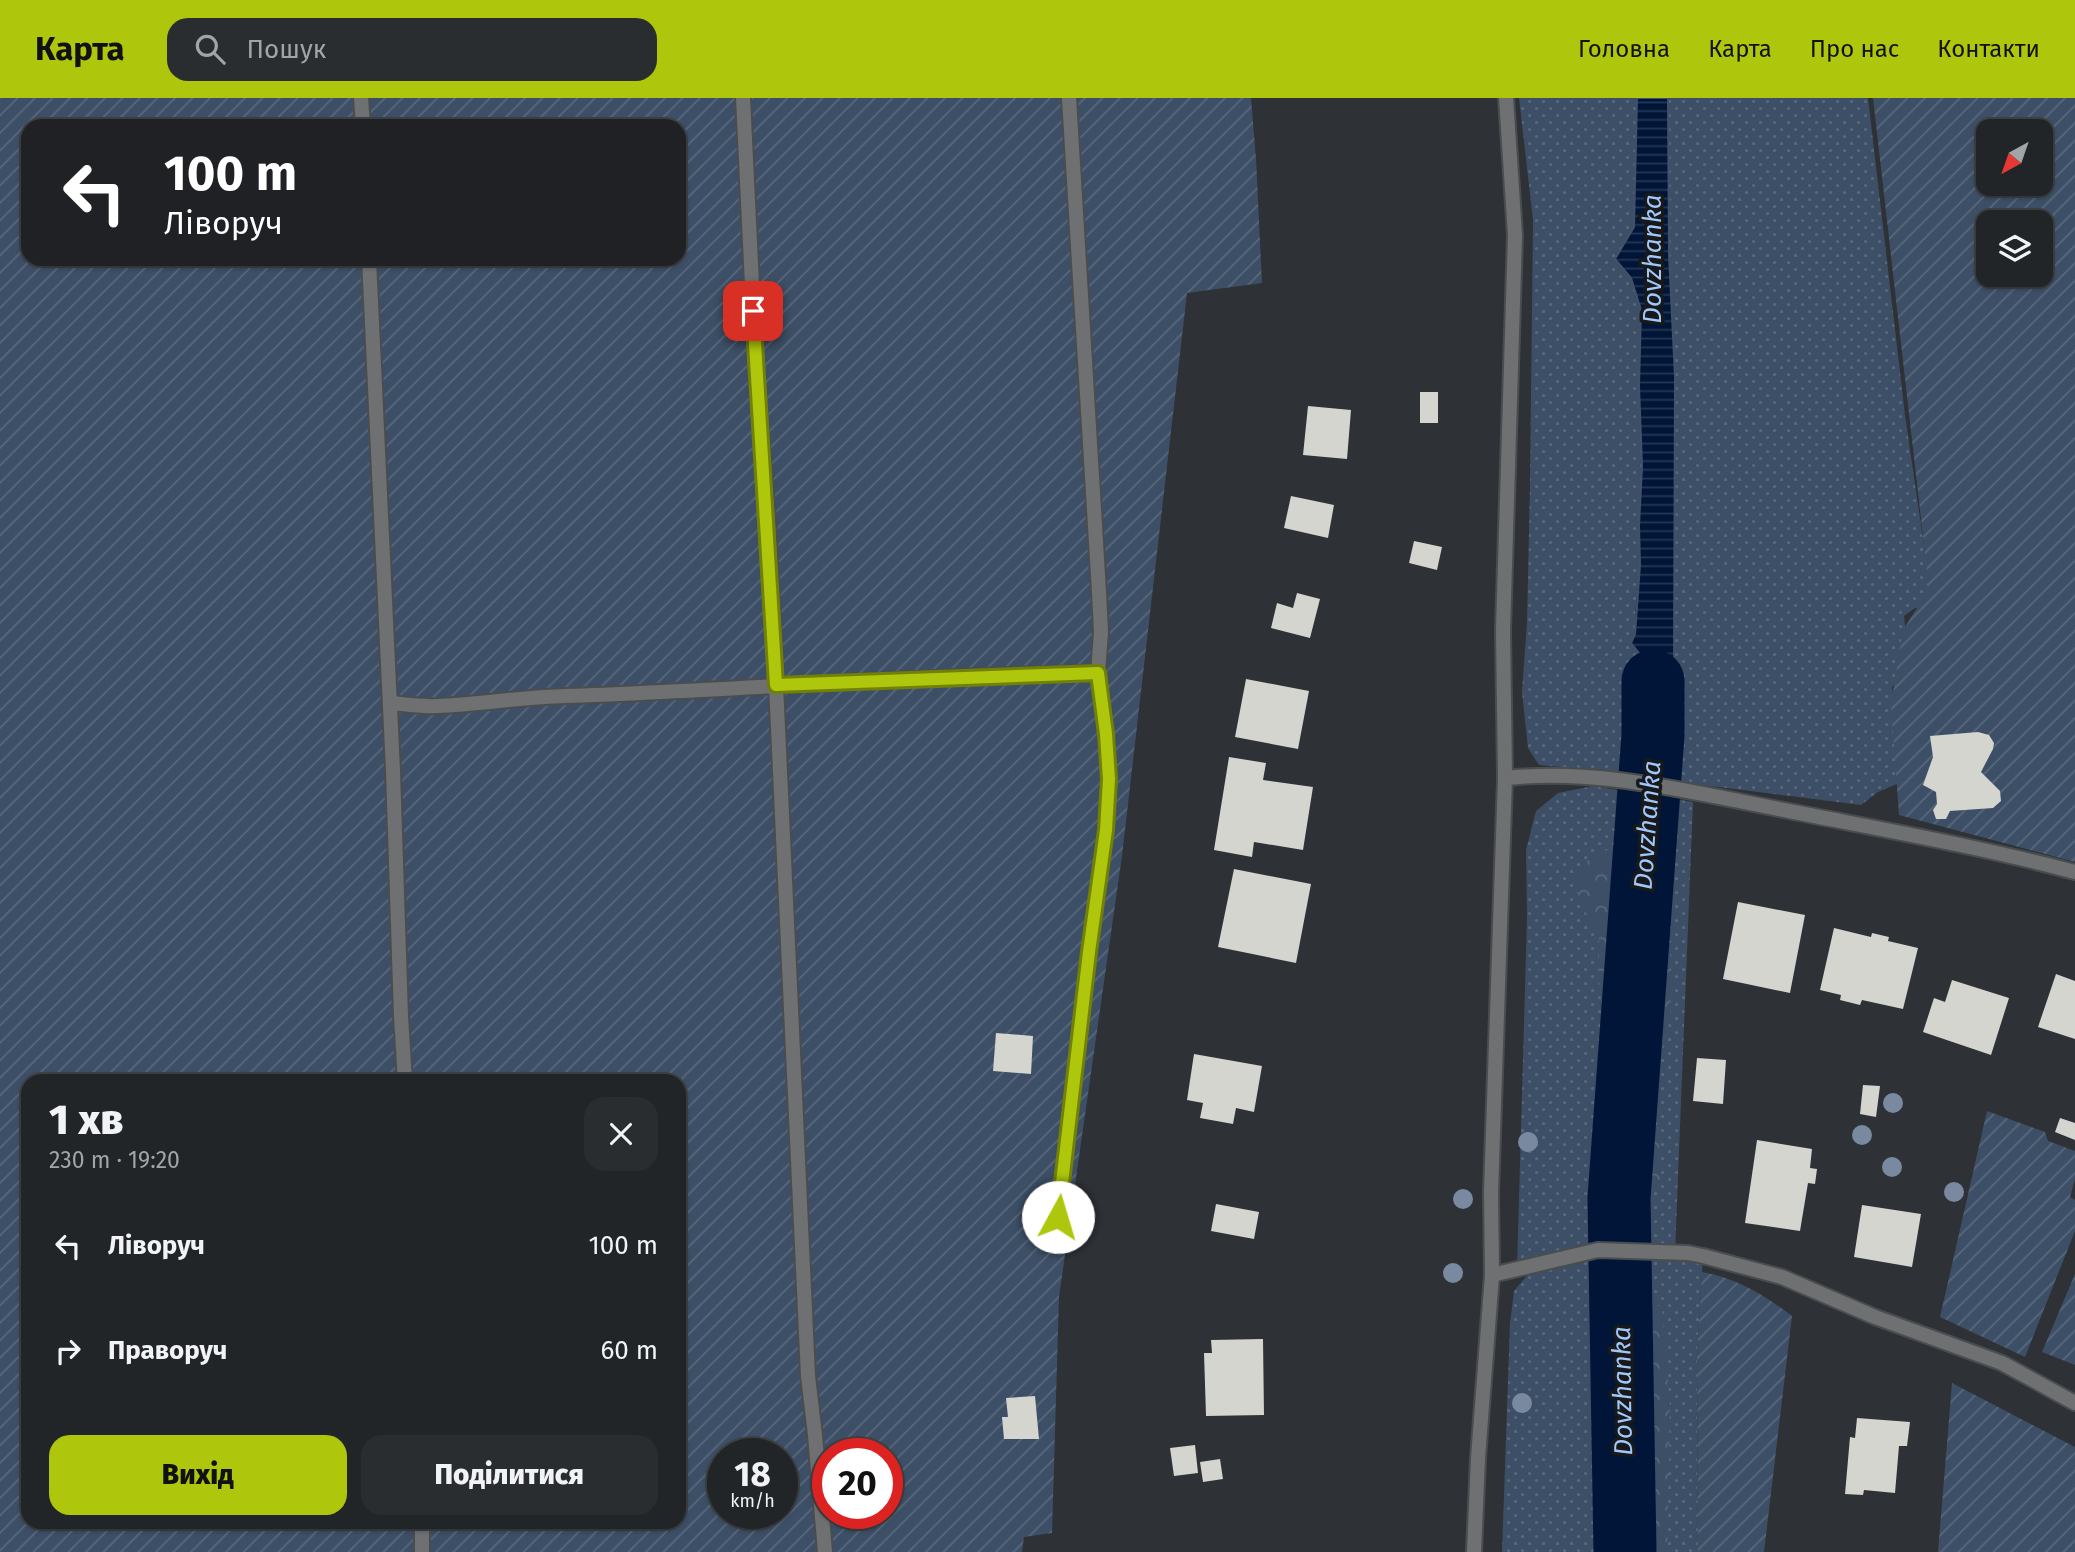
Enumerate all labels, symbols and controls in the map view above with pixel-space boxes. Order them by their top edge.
search box [167,18,657,81]
text: Карта [35,29,125,69]
icon: search [191,30,229,68]
text: Пошук [247,34,326,65]
text: Головна [1578,35,1670,63]
text: Карта [1708,35,1772,63]
text: Про нас [1810,35,1899,63]
text: Контакти [1937,35,2040,63]
north arrow [1976,119,2053,196]
map controls [1976,119,2053,287]
text: 100 m [164,144,297,203]
icon: left [49,147,140,238]
water label: Dovzhanka [1637,194,1668,324]
text: Ліворуч [164,204,283,242]
button: layers [1976,210,2053,287]
pin [723,281,783,341]
icon: arrive [734,292,772,330]
water label: Dovzhanka [1628,759,1667,891]
text: 1 хв [49,1095,124,1145]
button: close [584,1097,658,1171]
text: 230 m · 19:20 [49,1146,180,1174]
position arrow [1021,1180,1095,1254]
icon: left [49,1227,87,1265]
text: Ліворуч [108,1230,205,1261]
text: 100 m [589,1230,658,1261]
water label: Dovzhanka [1606,1326,1639,1456]
icon: right [49,1332,87,1370]
text: Праворуч [108,1335,227,1366]
text: 60 m [600,1335,658,1366]
button: Вихід [49,1435,347,1515]
button: Поділитися [361,1435,658,1515]
speed limit sign: 20 [812,1438,903,1529]
text: 18 [734,1453,771,1495]
text: km/h [730,1490,775,1512]

